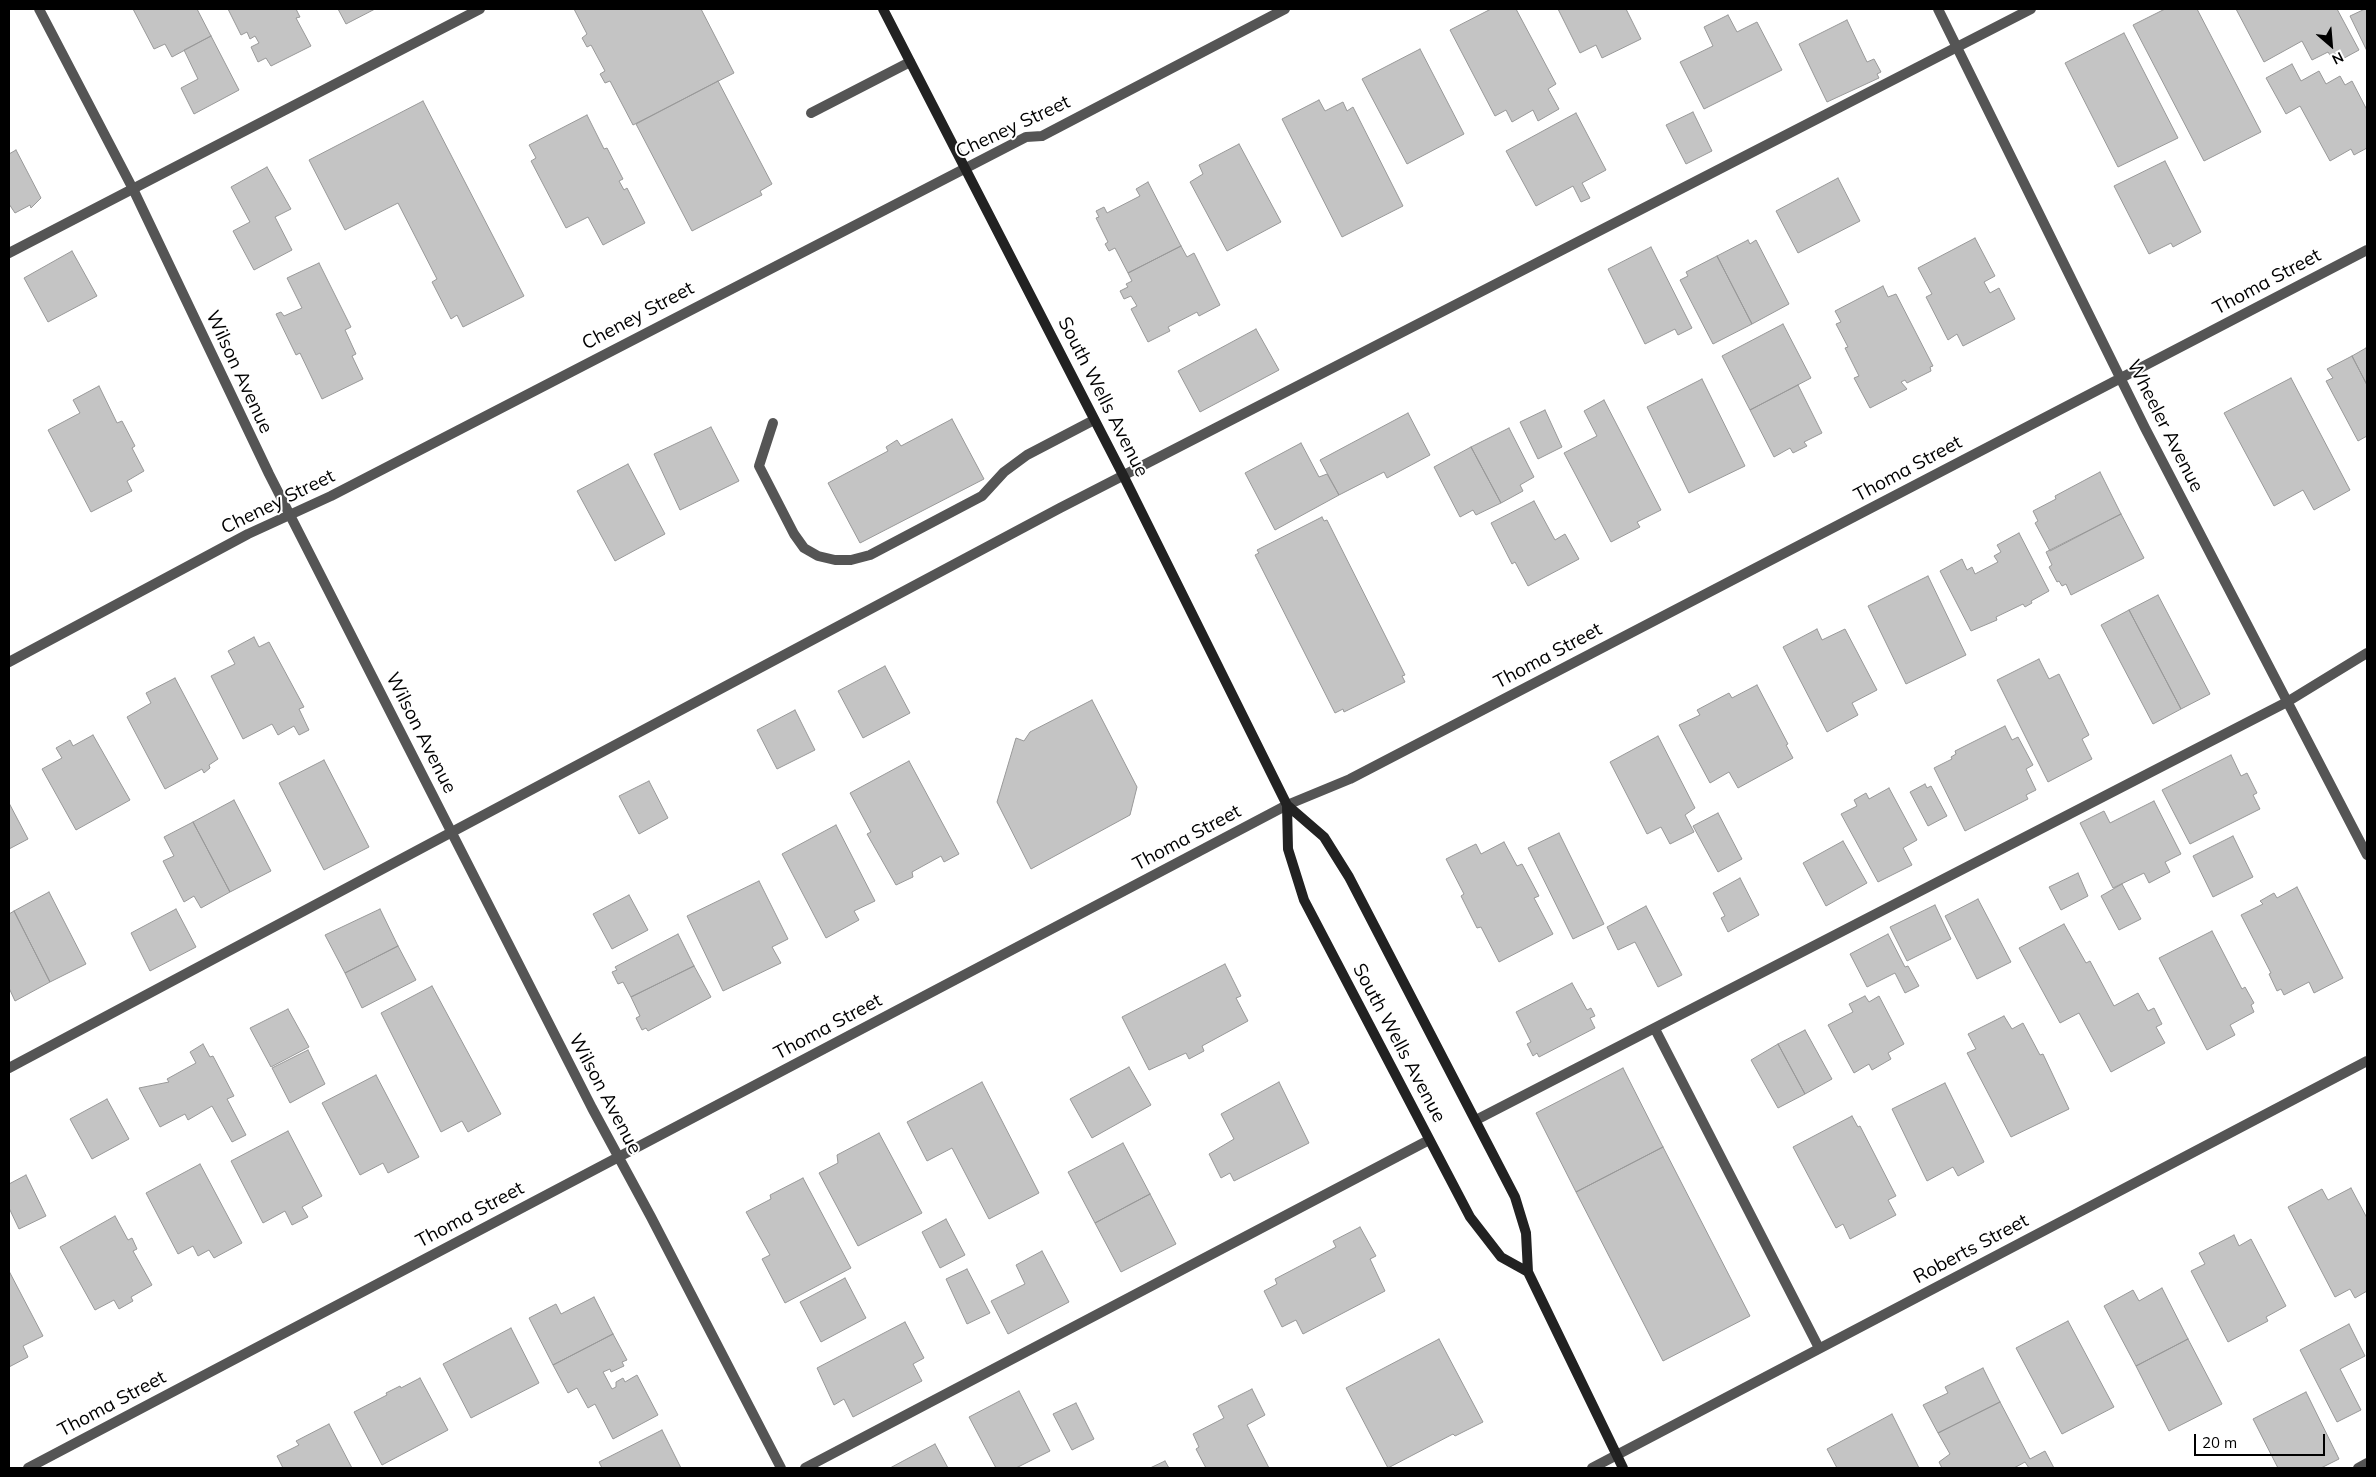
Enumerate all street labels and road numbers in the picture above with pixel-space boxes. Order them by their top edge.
street label: Cheney Street [952,91,1074,163]
street label: Thoma Street [2209,244,2325,320]
street label: Cheney Street [578,277,698,355]
street label: Wilson Avenue [201,307,277,437]
street label: South Wells Avenue [1053,313,1153,481]
street label: Wheeler Avenue [2122,356,2208,496]
street label: Thoma Street [1850,431,1966,507]
street label: Cheney Street [218,465,338,539]
street label: Thoma Street [1490,618,1606,694]
street label: Wilson Avenue [381,669,461,797]
street label: Thoma Street [1129,800,1245,876]
street label: South Wells Avenue [1348,960,1450,1126]
street label: Thoma Street [770,989,886,1065]
street label: Wilson Avenue [564,1030,646,1158]
street label: Thoma Street [412,1177,528,1253]
street label: Roberts Street [1910,1209,2032,1289]
street label: Thoma Street [54,1366,170,1442]

